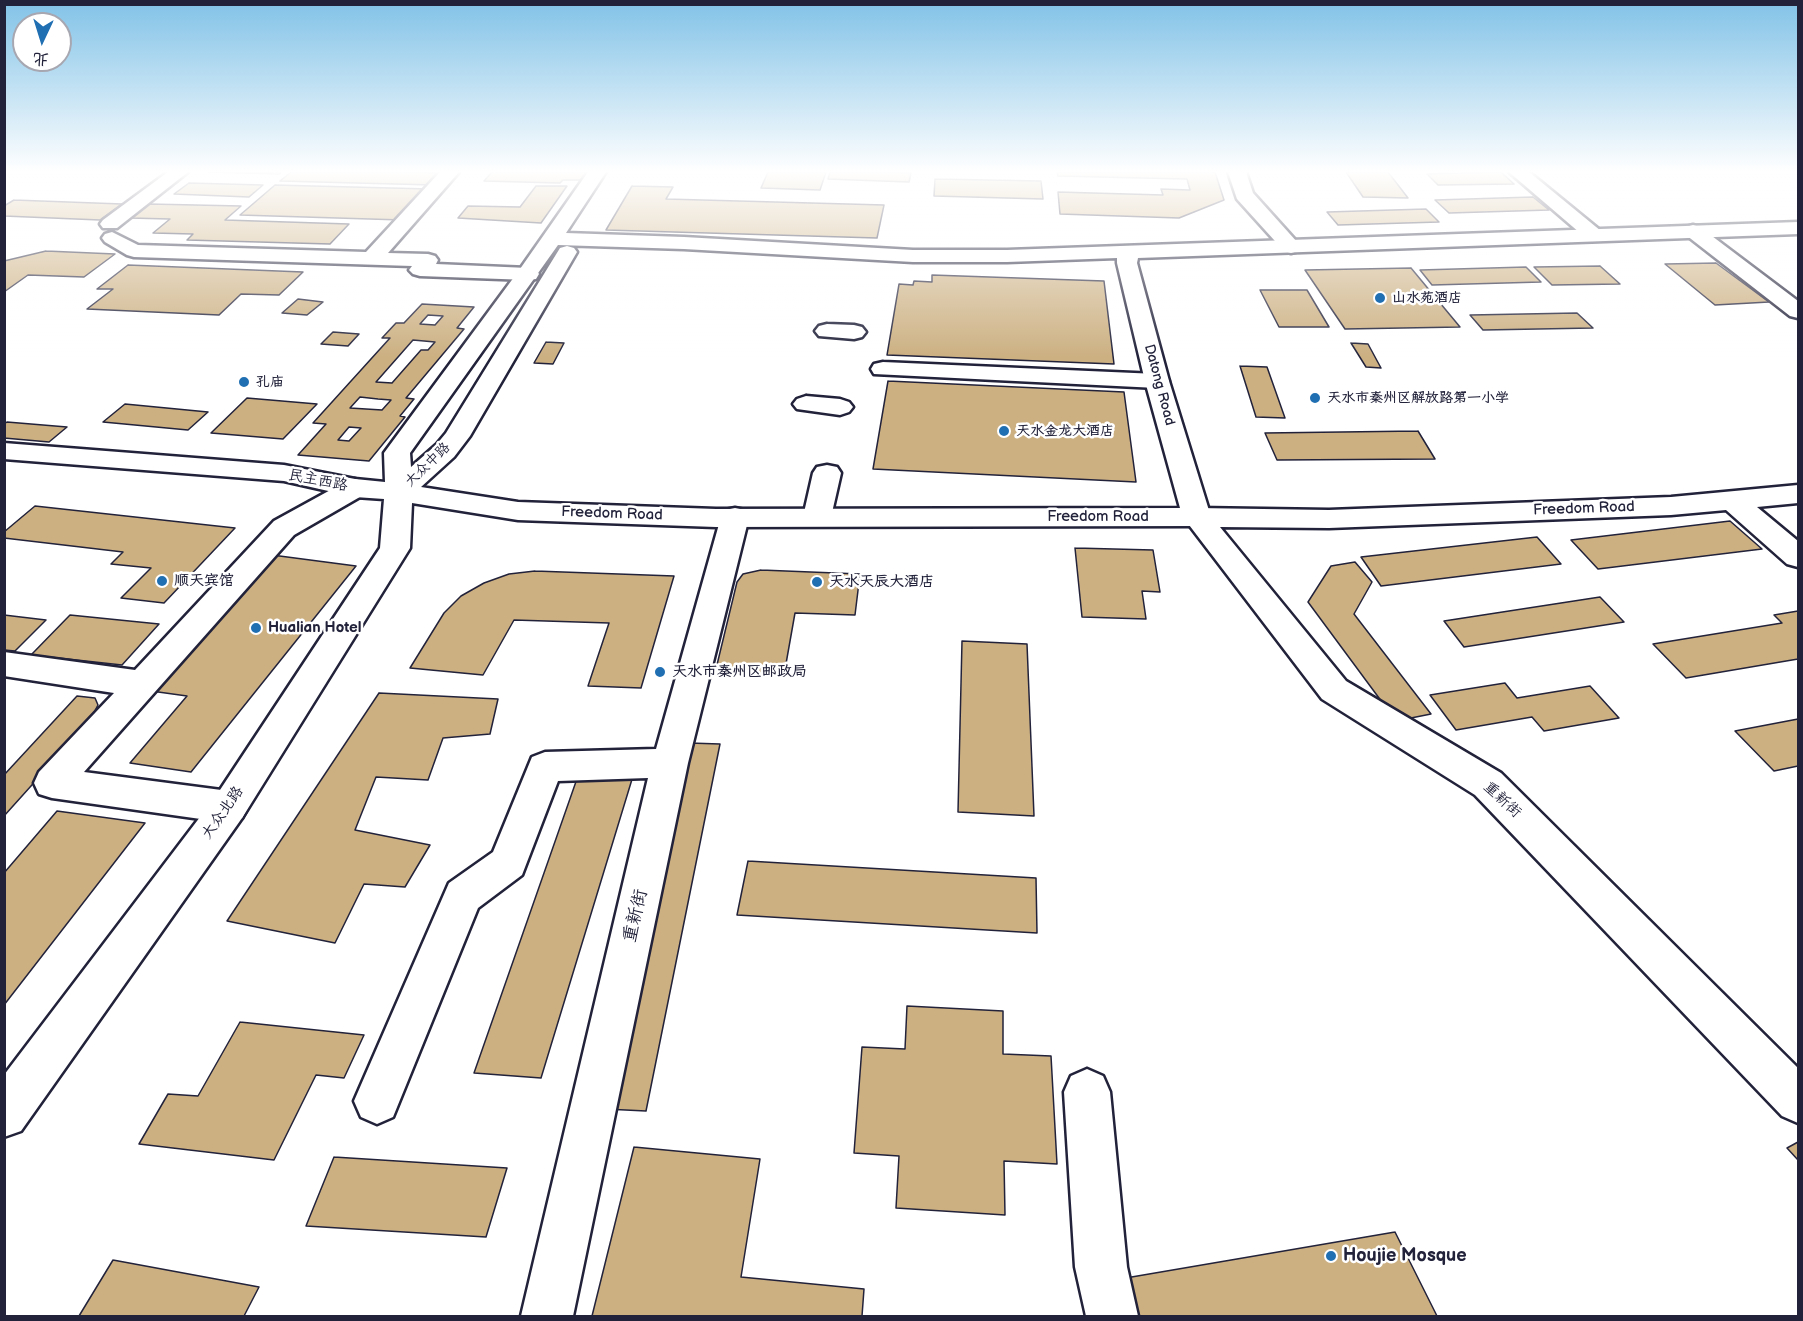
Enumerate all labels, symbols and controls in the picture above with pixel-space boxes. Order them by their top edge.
north arrow [12,12,72,72]
text: 北 [32,48,50,68]
place label: 山水苑酒店 [1392,290,1462,306]
marker: 山水苑酒店 [1373,291,1387,305]
street label: Datong Road [1140,343,1178,427]
place label: 孔庙 [256,374,284,390]
marker: 孔庙 [237,375,251,389]
place label: 天水市秦州区解放路第一小学 [1327,390,1509,406]
marker: 天水市秦州区解放路第一小学 [1308,391,1322,405]
place label: 天水金龙大酒店 [1016,423,1114,439]
marker: 天水金龙大酒店 [997,424,1011,438]
street label: 大众中路 [402,440,454,490]
street label: 民主西路 [287,466,349,496]
street label: Freedom Road [1533,498,1635,520]
street label: Freedom Road [561,503,663,525]
street label: Freedom Road [1047,508,1149,526]
place label: 顺天宾馆 [174,572,234,590]
place label: 天水天辰大酒店 [829,573,934,591]
marker: 顺天宾馆 [155,574,169,588]
marker: 天水天辰大酒店 [810,575,824,589]
place label: Hualian Hotel [268,619,361,637]
marker: Hualian Hotel [249,621,263,635]
place label: 天水市秦州区邮政局 [672,663,807,681]
marker: 天水市秦州区邮政局 [653,665,667,679]
street label: 重新街 [1479,778,1525,822]
street label: 大众北路 [198,783,248,843]
street label: 重新街 [619,887,653,945]
place label: Houjie Mosque [1343,1245,1467,1267]
marker: Houjie Mosque [1324,1249,1338,1263]

